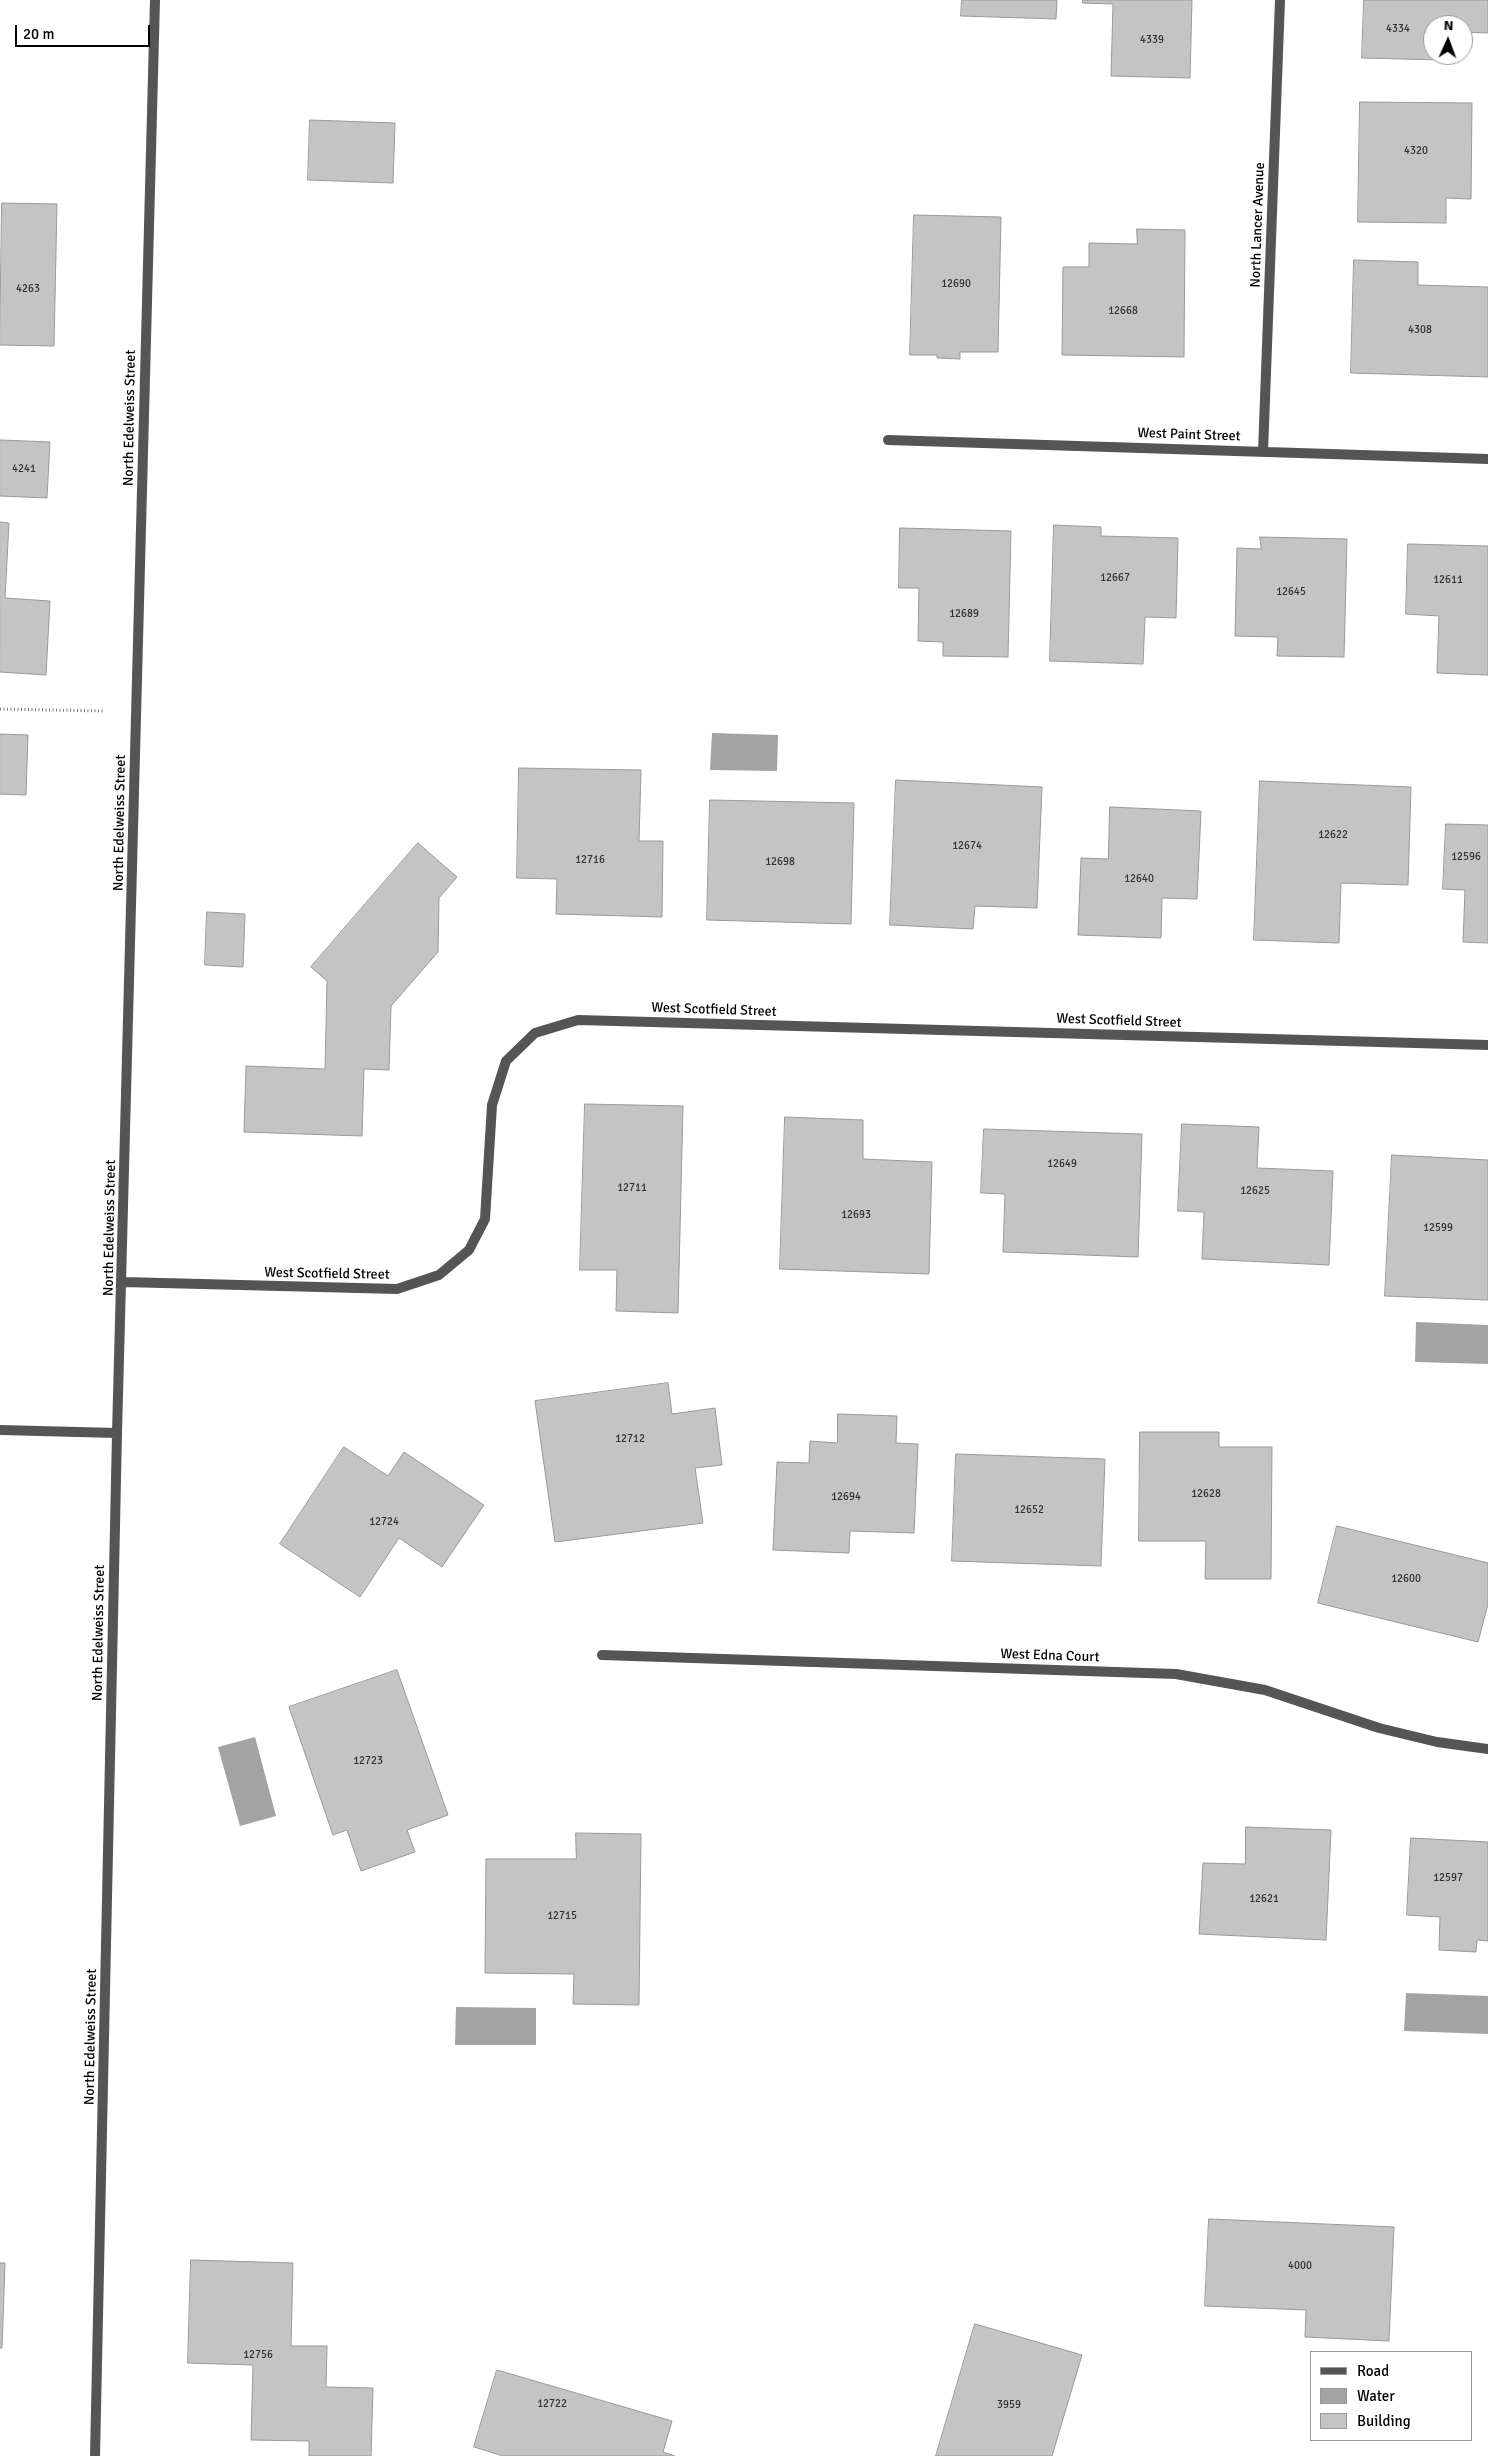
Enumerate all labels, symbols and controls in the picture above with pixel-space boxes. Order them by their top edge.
scale bar [18,15,152,47]
north arrow [1423,15,1473,65]
text: N [1443,17,1454,34]
house number: 4334 [1386,22,1410,36]
text: 20 m [23,25,54,43]
house number: 4339 [1140,33,1164,47]
house number: 4320 [1404,144,1428,158]
street label: North Lancer Avenue [1247,162,1269,288]
house number: 12690 [941,277,971,291]
house number: 4263 [16,282,40,296]
house number: 12668 [1108,304,1138,318]
house number: 4308 [1408,323,1432,337]
street label: North Edelweiss Street [120,350,140,486]
street label: West Paint Street [1137,425,1241,445]
house number: 4241 [12,462,36,476]
house number: 12667 [1100,571,1130,585]
house number: 12611 [1433,573,1463,587]
house number: 12645 [1276,585,1306,599]
house number: 12689 [949,607,979,621]
street label: North Edelweiss Street [110,755,130,891]
house number: 12622 [1318,828,1348,842]
house number: 12674 [952,839,982,853]
house number: 12596 [1451,850,1481,864]
house number: 12716 [575,853,605,867]
house number: 12698 [765,855,795,869]
house number: 12640 [1124,872,1154,886]
street label: West Scotfield Street [651,999,777,1021]
street label: West Scotfield Street [1056,1010,1182,1032]
house number: 12649 [1047,1157,1077,1171]
street label: North Edelweiss Street [100,1160,120,1296]
house number: 12711 [617,1181,647,1195]
house number: 12625 [1240,1184,1270,1198]
house number: 12693 [841,1208,871,1222]
house number: 12599 [1423,1221,1453,1235]
street label: West Scotfield Street [264,1265,390,1283]
house number: 12712 [615,1432,645,1446]
house number: 12628 [1191,1487,1221,1501]
house number: 12694 [831,1490,861,1504]
house number: 12652 [1014,1503,1044,1517]
house number: 12724 [369,1515,399,1529]
street label: North Edelweiss Street [89,1565,109,1701]
house number: 12600 [1391,1572,1421,1586]
street label: West Edna Court [1000,1646,1100,1666]
house number: 12723 [353,1754,383,1768]
house number: 12597 [1433,1871,1463,1885]
house number: 12621 [1249,1892,1279,1906]
house number: 12715 [547,1909,577,1923]
street label: North Edelweiss Street [81,1969,101,2105]
house number: 4000 [1288,2259,1312,2273]
house number: 12756 [243,2348,273,2362]
legend [1310,2351,1473,2441]
text: Road [1357,2362,1389,2380]
text: Water [1357,2387,1395,2405]
house number: 12722 [537,2397,567,2411]
house number: 3959 [997,2398,1021,2412]
text: Building [1357,2412,1411,2430]

